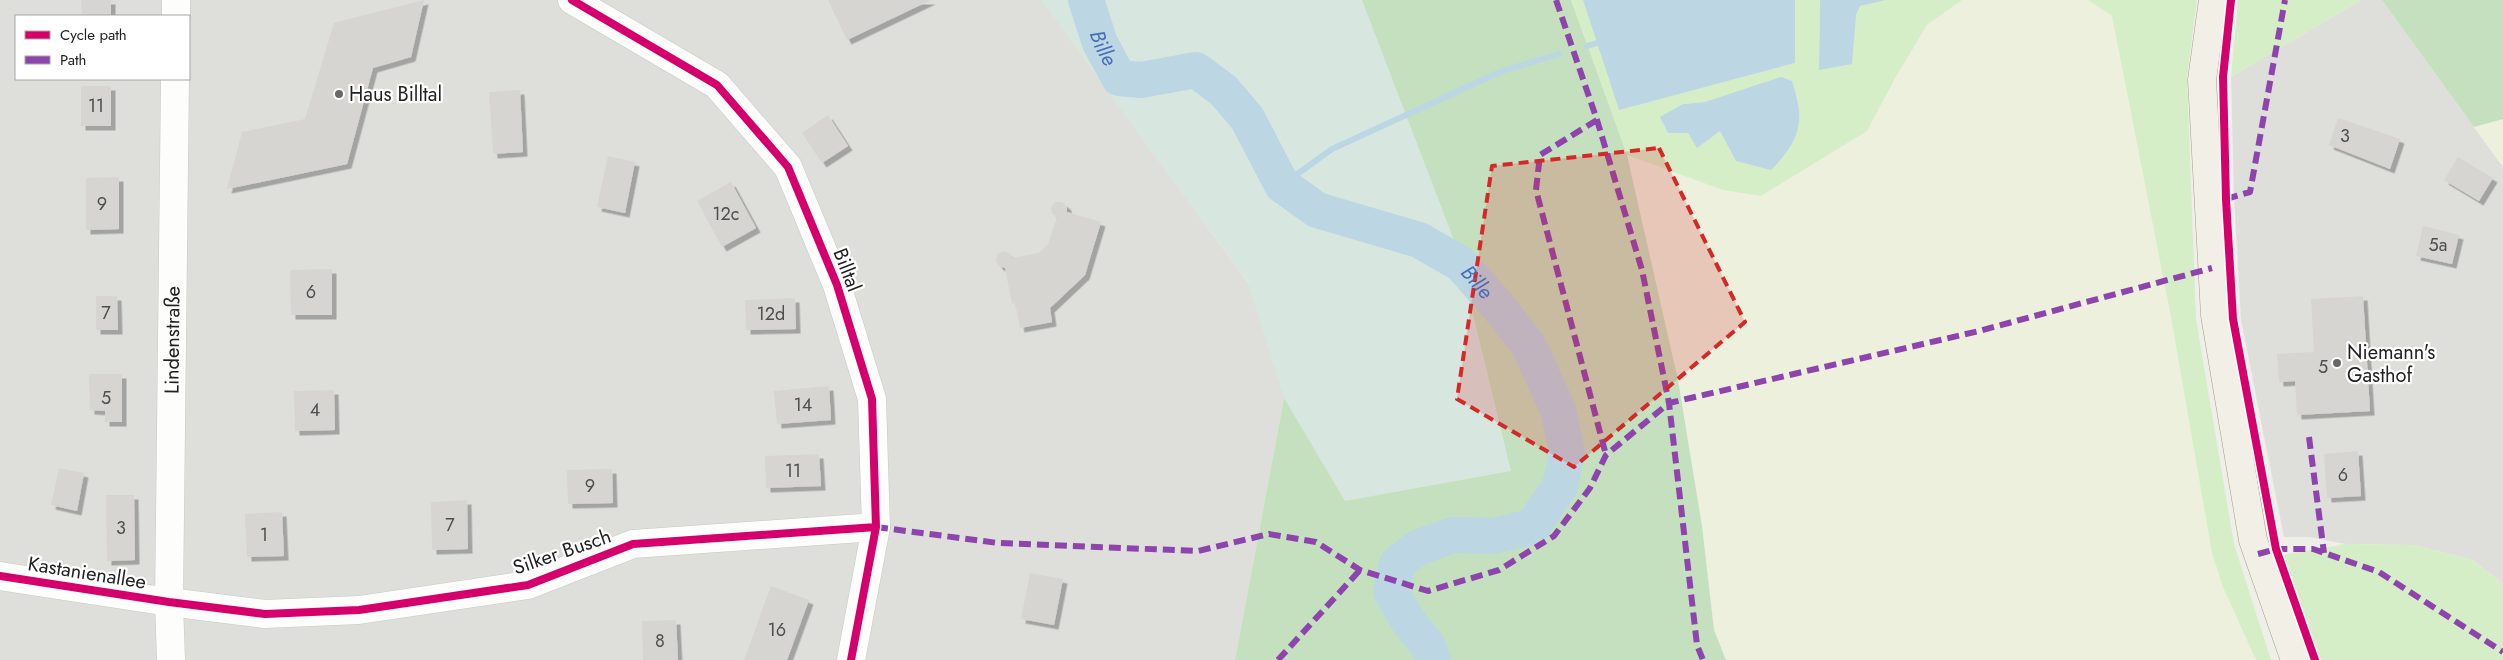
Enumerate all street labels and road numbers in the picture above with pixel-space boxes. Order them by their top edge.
street label: Billtal [825,244,869,296]
street label: Lindenstraße [157,286,187,394]
street label: Silker Busch [509,522,615,582]
street label: Kastanienallee [26,549,148,597]

